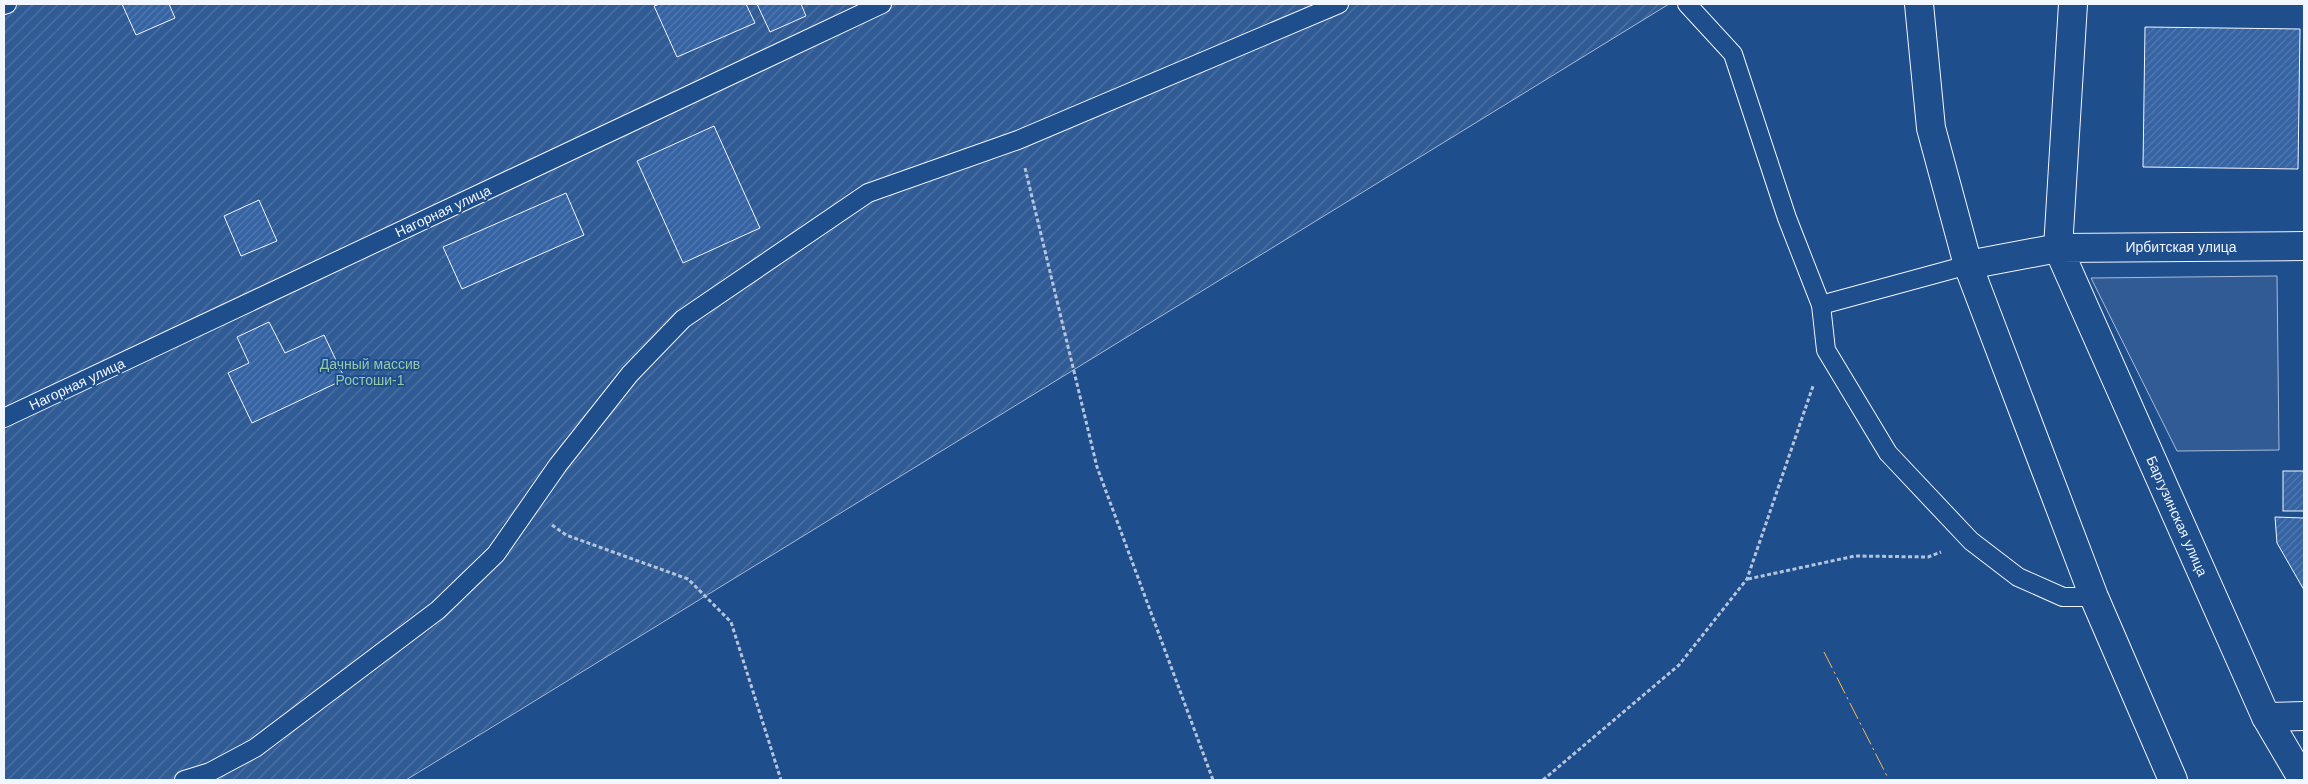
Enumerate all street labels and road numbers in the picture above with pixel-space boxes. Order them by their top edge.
street label: Нагорная улица [393,182,494,240]
street label: Ирбитская улица [2125,239,2237,255]
street label: Нагорная улица [27,355,128,413]
street label: Баргузинская улица [2143,453,2211,579]

